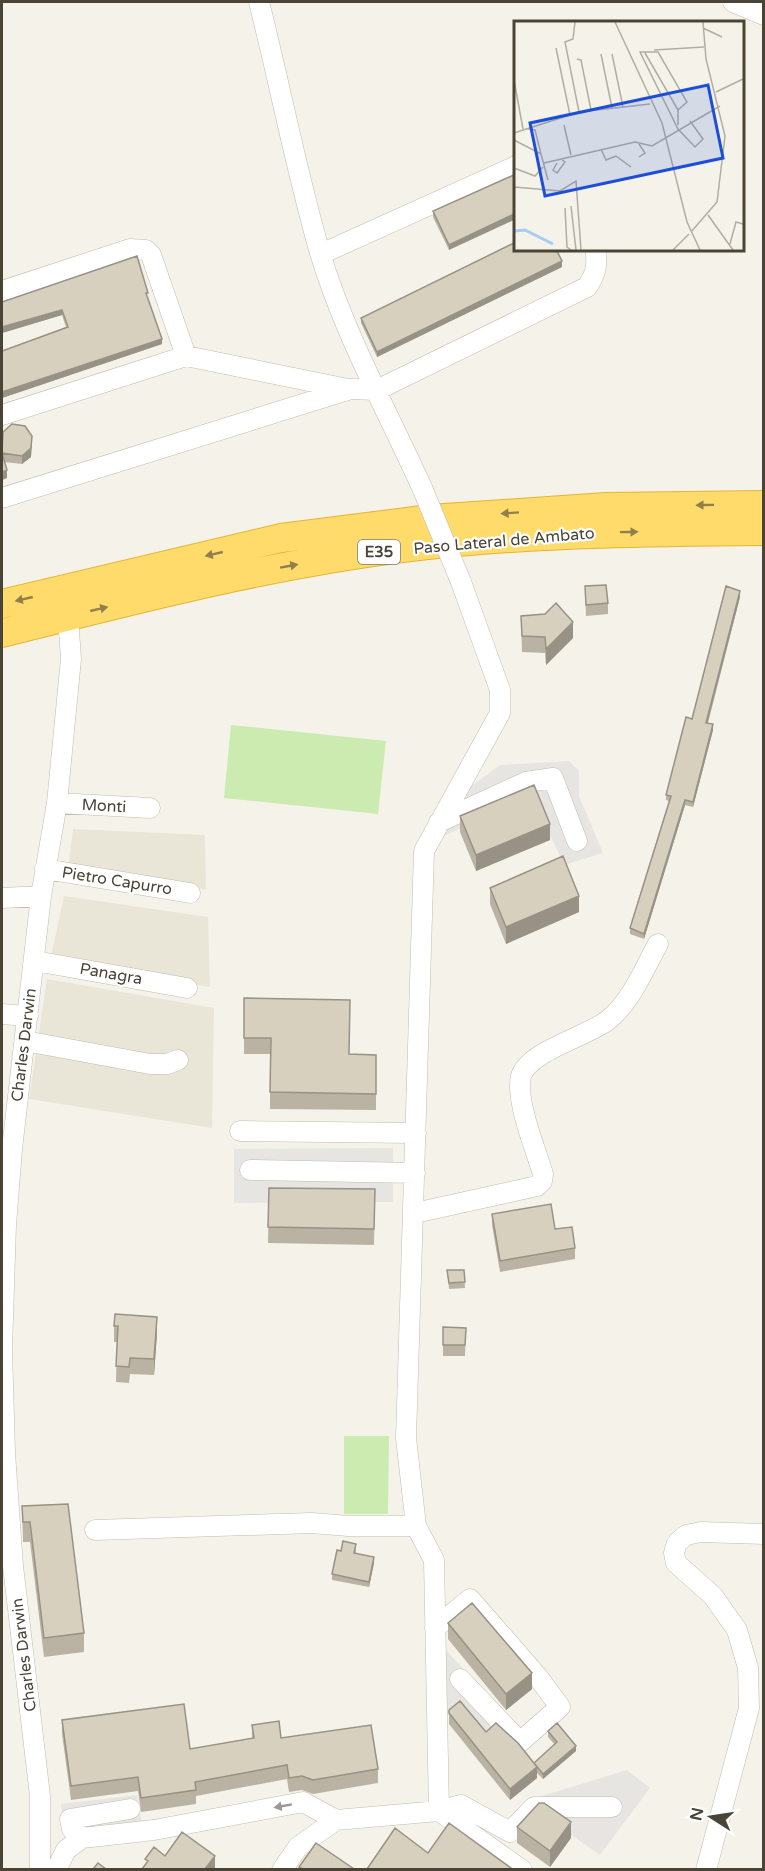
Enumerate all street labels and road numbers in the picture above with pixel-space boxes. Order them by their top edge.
street label: Paso Lateral de Ambato [413,523,595,559]
road number: E35 [358,540,400,564]
street label: Monti [81,795,127,817]
street label: Pietro Capurro [60,862,174,900]
street label: Panagra [78,959,144,989]
street label: Charles Darwin [7,987,41,1103]
street label: Charles Darwin [7,1597,41,1713]

